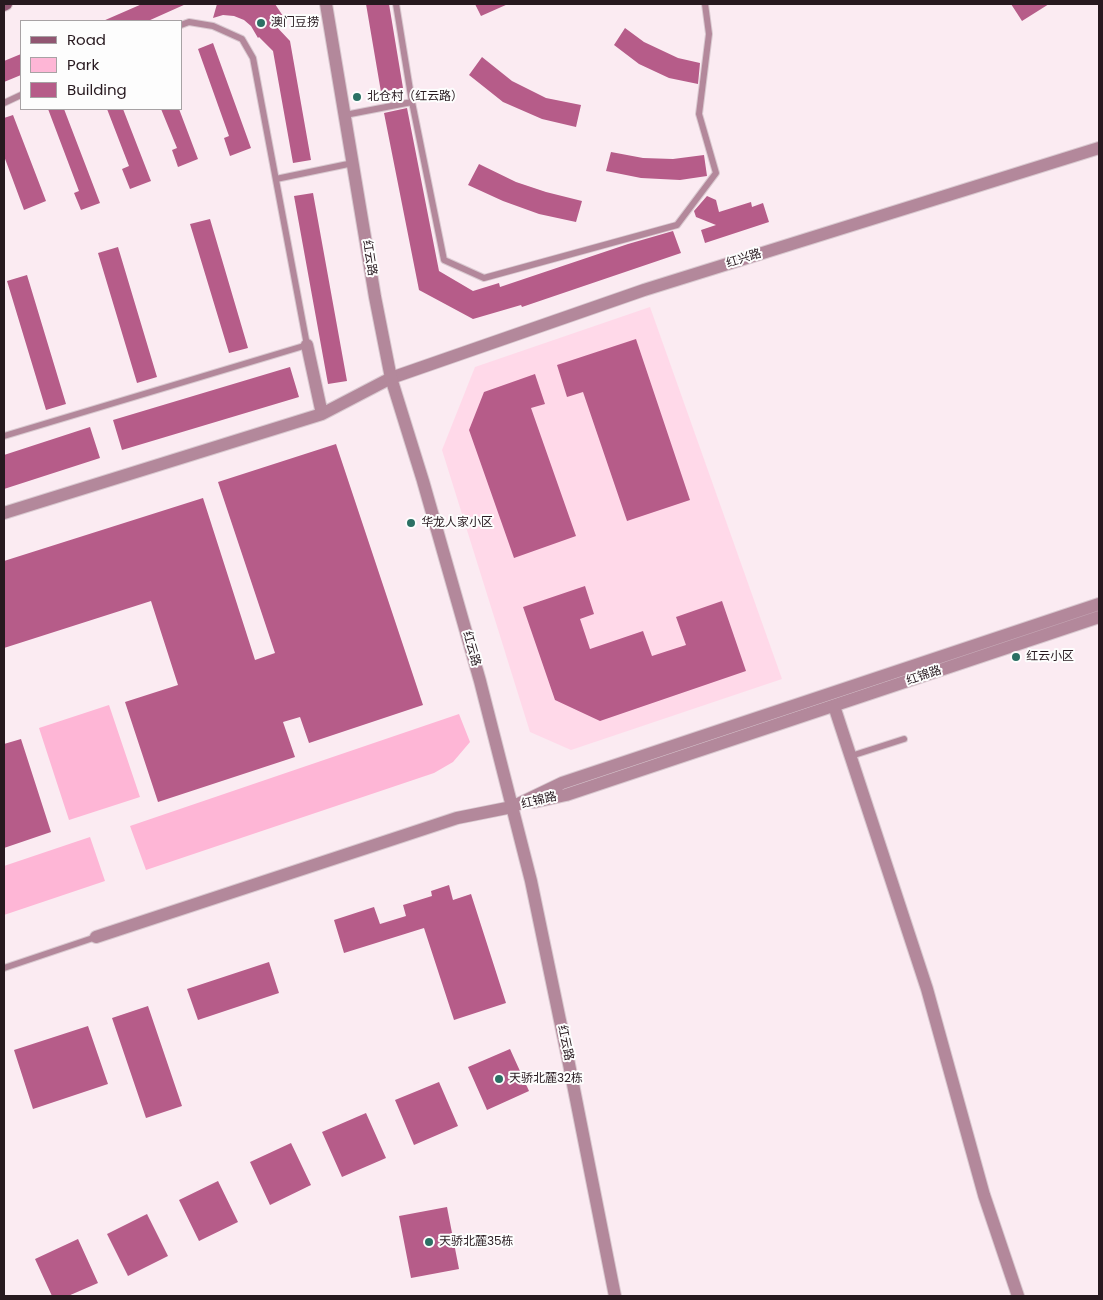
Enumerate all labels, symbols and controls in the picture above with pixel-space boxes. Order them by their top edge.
place label: 澳门豆捞 [271,16,319,30]
marker: 澳门豆捞 [255,17,267,29]
legend [20,20,182,110]
text: Road [67,29,106,50]
text: Park [67,54,99,75]
text: Building [67,79,127,100]
place label: 北仓村（红云路） [367,90,463,104]
marker: 北仓村（红云路） [351,91,363,103]
street label: 红云路 [359,239,379,277]
street label: 红兴路 [725,247,763,271]
place label: 华龙人家小区 [421,516,493,530]
marker: 华龙人家小区 [405,517,417,529]
street label: 红云路 [459,630,483,668]
place label: 红云小区 [1026,650,1074,664]
marker: 红云小区 [1010,651,1022,663]
street label: 红锦路 [905,663,943,689]
street label: 红锦路 [520,790,558,812]
street label: 红云路 [554,1024,576,1062]
place label: 天骄北麓32栋 [509,1072,583,1086]
marker: 天骄北麓32栋 [493,1073,505,1085]
place label: 天骄北麓35栋 [439,1235,514,1249]
marker: 天骄北麓35栋 [423,1236,435,1248]

